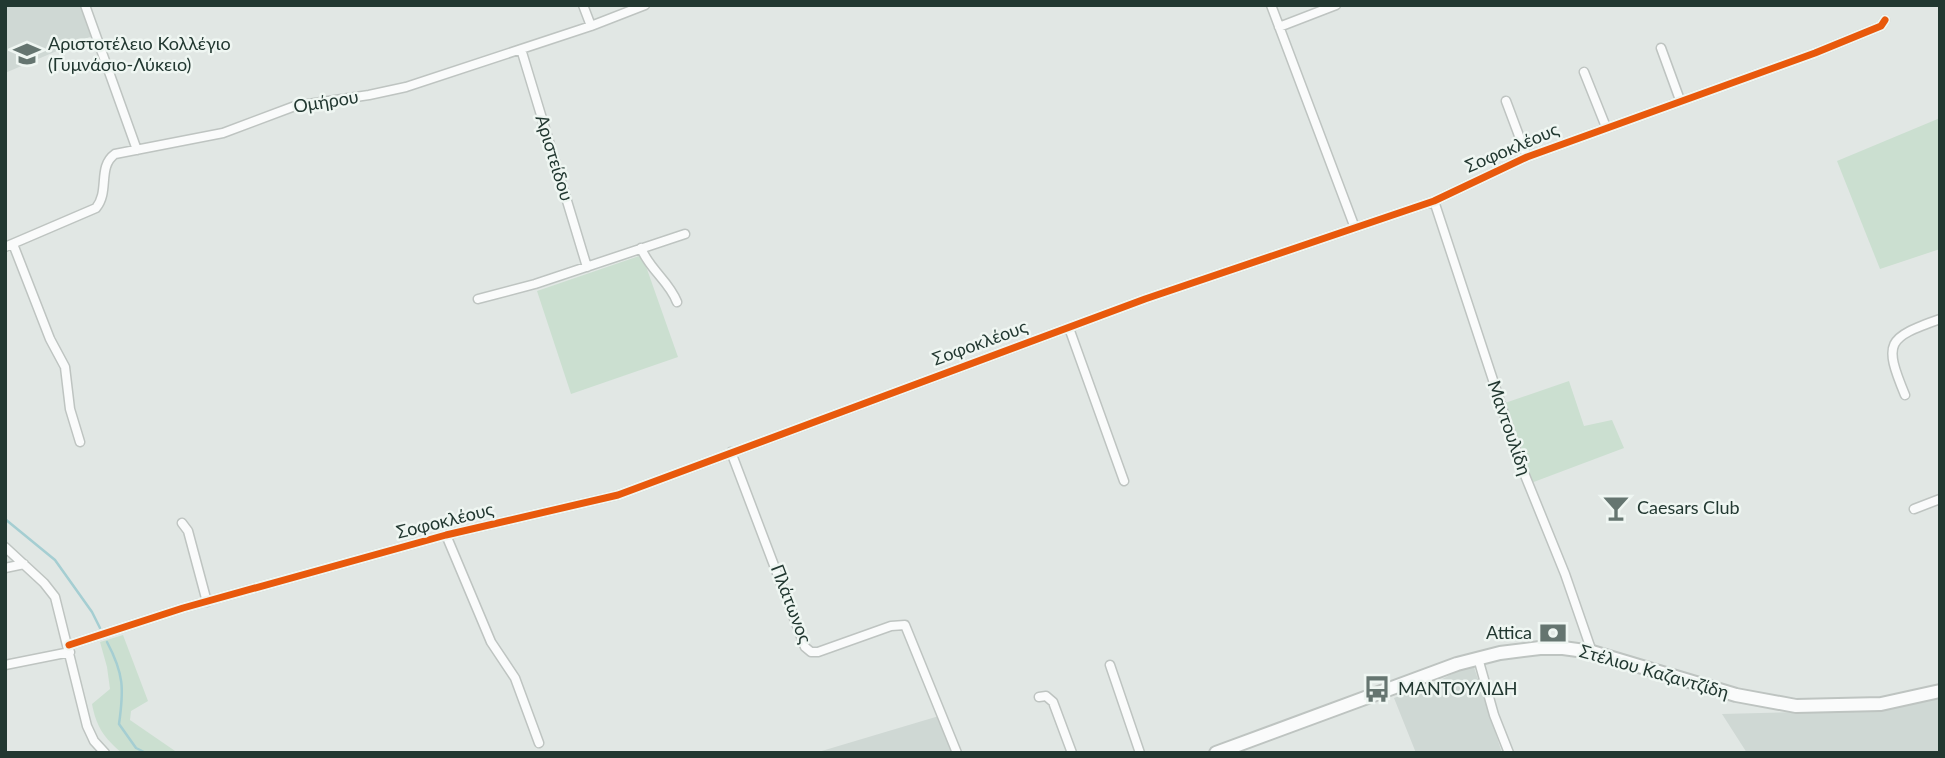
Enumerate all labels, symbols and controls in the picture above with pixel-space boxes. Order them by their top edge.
place label: Αριστοτέλειο Κολλέγιο (Γυμνάσιο-Λύκειο) [48,32,231,75]
school or university icon: Αριστοτέλειο Κολλέγιο (Γυμνάσιο-Λύκειο) [12,39,42,69]
street label: Ομήρου [292,85,360,117]
street label: Αριστείδου [531,112,579,204]
street label: Σοφοκλέους [1462,117,1562,177]
street label: Σοφοκλέους [929,314,1031,369]
street label: Μαντουλίδη [1483,377,1536,478]
bar icon: Caesars Club [1601,493,1631,523]
place label: Caesars Club [1637,496,1740,518]
street label: Σοφοκλέους [394,497,496,543]
street label: Πλάτωνος [767,561,817,647]
bank icon: Attica [1538,618,1568,648]
place label: Attica [1486,621,1532,643]
street label: Στέλιου Καζαντζίδη [1577,639,1731,703]
bus stop icon: ΜΑΝΤΟΥΛΙΔΗ [1362,674,1392,704]
place label: ΜΑΝΤΟΥΛΙΔΗ [1398,677,1518,699]

